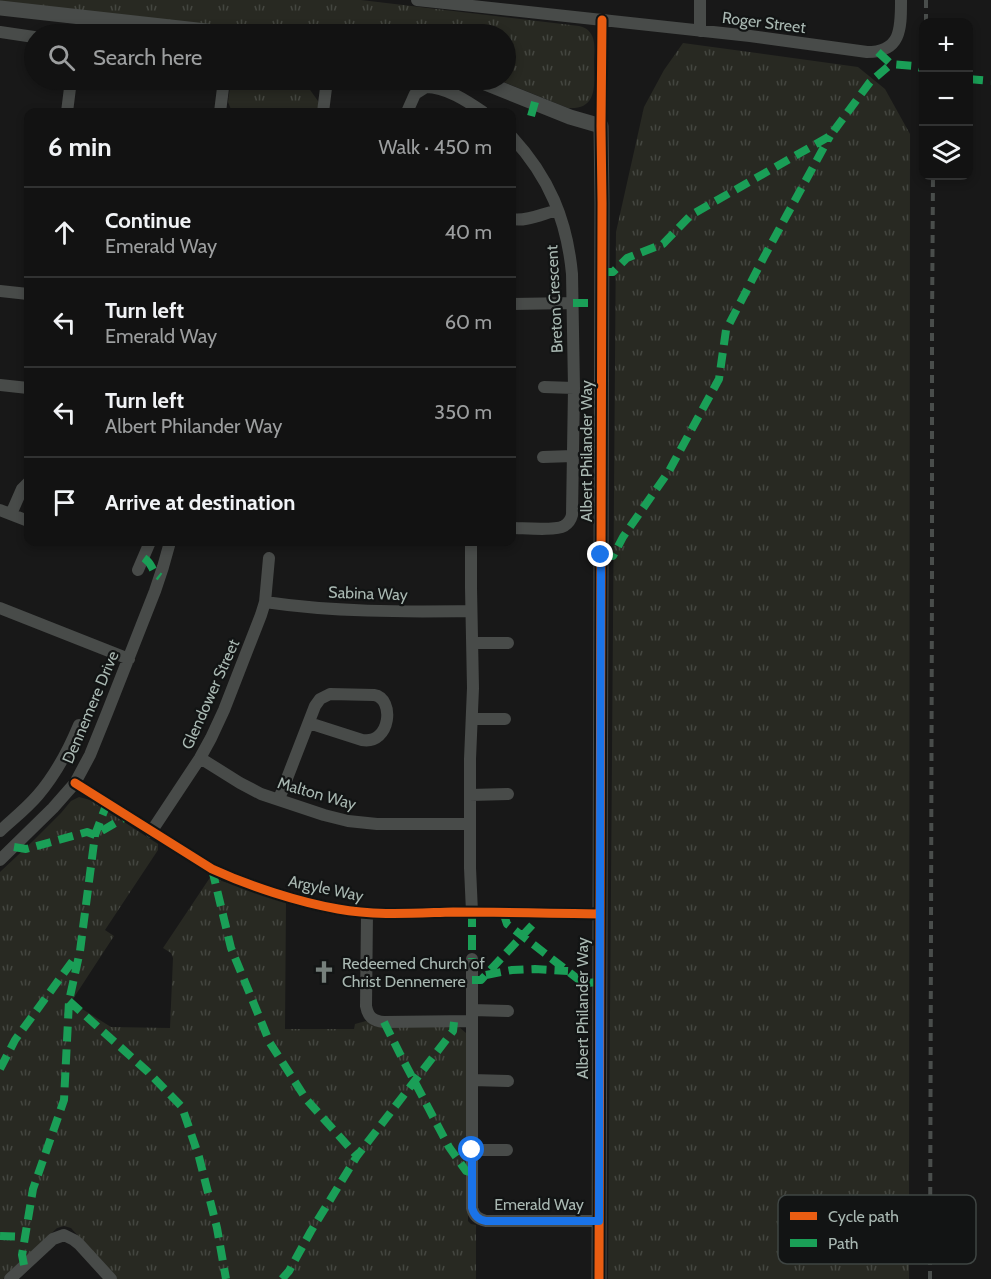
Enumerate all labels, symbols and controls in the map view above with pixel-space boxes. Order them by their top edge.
street label: Roger Street [721,8,807,37]
map controls [919,18,973,180]
button: + [919,18,973,72]
search box [24,24,516,90]
icon: search [45,41,78,74]
text: Search here [93,44,202,71]
button: − [919,72,973,126]
button: layers [919,126,973,180]
text: 6 min [48,131,112,163]
text: Walk · 450 m [378,135,492,159]
text: Continue [105,207,191,234]
icon: ahead [48,216,81,249]
text: 40 m [444,220,492,244]
text: Emerald Way [105,234,217,258]
street label: Breton Crescent [542,244,567,353]
text: Turn left [105,297,184,324]
icon: left [48,306,81,339]
text: 60 m [445,310,492,334]
text: Emerald Way [105,324,217,348]
street label: Albert Philander Way [577,380,596,522]
text: Turn left [105,387,184,414]
icon: left [48,396,81,429]
text: 350 m [434,400,492,424]
text: Albert Philander Way [105,414,282,438]
icon: arrive [48,486,81,519]
text: Arrive at destination [105,489,295,516]
route end [587,541,613,567]
street label: Sabina Way [328,583,408,604]
street label: Glendower Street [178,636,243,752]
street label: Dennemere Drive [58,648,123,766]
street label: Malton Way [275,773,358,814]
street label: Argyle Way [287,871,365,906]
street label: Albert Philander Way [573,937,592,1079]
place label: Redeemed Church of Christ Dennemere [342,954,486,991]
church icon: Redeemed Church of Christ Dennemere [311,959,337,985]
route start [458,1136,484,1162]
street label: Emerald Way [494,1195,584,1214]
legend [778,1195,976,1264]
text: Cycle path [828,1207,899,1226]
text: Path [828,1234,859,1253]

